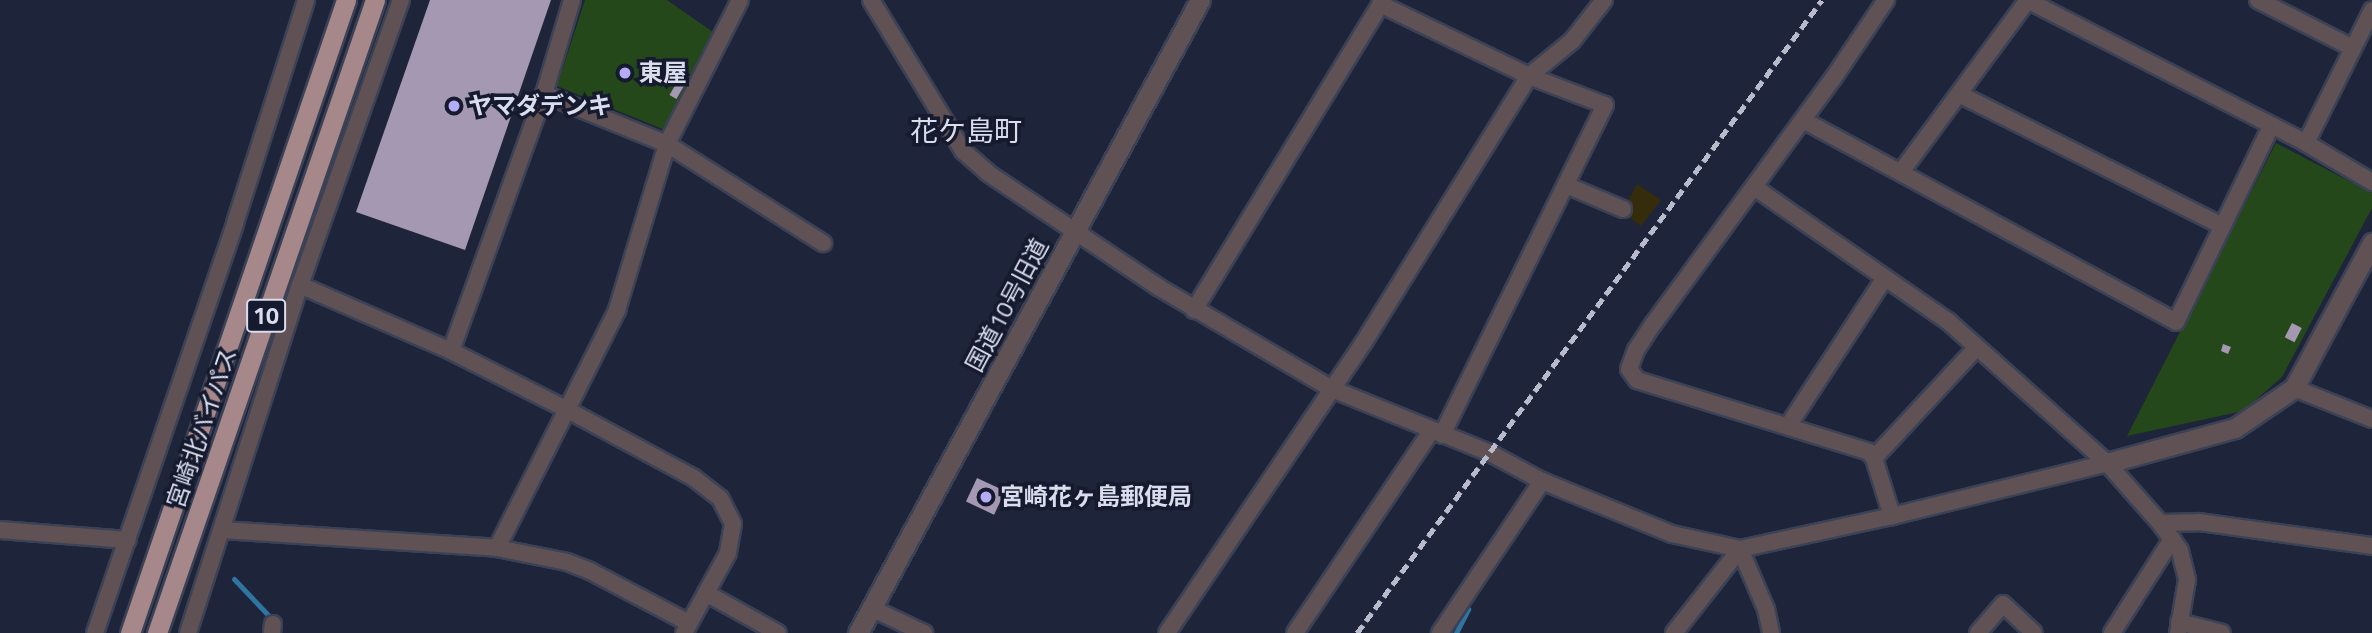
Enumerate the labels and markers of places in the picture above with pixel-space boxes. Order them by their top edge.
place label: 東屋 [639,59,687,87]
marker: 東屋 [617,65,633,81]
place label: ヤマダデンキ [468,92,612,120]
marker: ヤマダデンキ [446,98,462,114]
place label: 宮崎花ヶ島郵便局 [1000,483,1192,511]
marker: 宮崎花ヶ島郵便局 [978,489,994,505]

